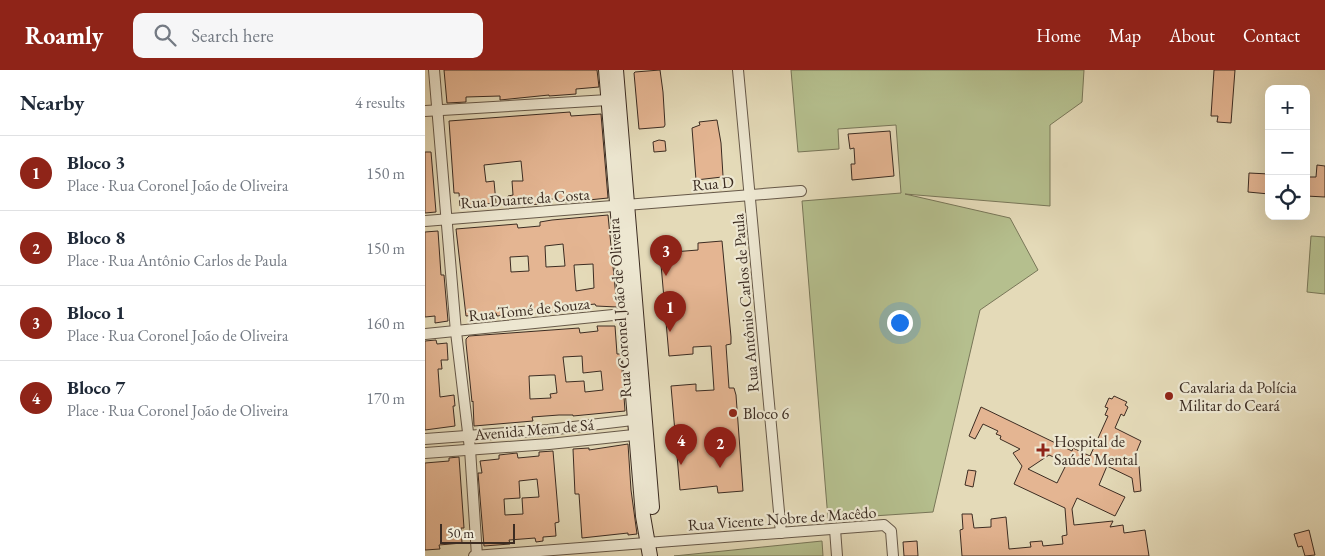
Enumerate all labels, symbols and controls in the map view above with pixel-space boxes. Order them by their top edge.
search box [133,13,483,58]
text: Roamly [25,20,103,51]
icon: search [151,21,179,49]
text: Search here [191,23,274,48]
text: Home [1036,24,1081,47]
text: Map [1109,24,1141,47]
text: About [1169,24,1215,47]
text: Contact [1243,24,1300,47]
map controls [1265,85,1310,220]
button: + [1265,85,1310,130]
text: Nearby [20,89,84,116]
text: 4 results [355,92,405,113]
button: − [1265,130,1310,175]
text: Bloco 3 [67,150,125,175]
text: 1 [32,163,40,184]
text: 150 m [366,163,405,184]
street label: Rua D [691,171,735,196]
text: Place · Rua Coronel João de Oliveira [67,175,288,196]
button: locate [1265,175,1310,220]
street label: Rua Duarte da Costa [460,183,591,213]
street label: Rua Antônio Carlos de Paula [727,212,764,393]
street label: Rua Coronel João de Oliveira [603,217,636,399]
text: Bloco 8 [67,225,125,250]
pin: 3 [650,235,682,276]
text: 2 [32,238,40,259]
text: 150 m [366,238,405,259]
text: Place · Rua Antônio Carlos de Paula [67,250,287,271]
pin: 1 [654,291,686,332]
street label: Rua Tomé de Souza [467,293,591,326]
text: Bloco 1 [67,300,125,325]
your location [887,310,913,336]
text: 3 [32,313,40,334]
text: 160 m [366,313,405,334]
text: Place · Rua Coronel João de Oliveira [67,325,288,346]
text: Bloco 7 [67,375,125,400]
place label: Cavalaria da Polícia Militar do Ceará [1179,377,1297,416]
text: 4 [32,388,40,409]
text: 170 m [366,388,405,409]
marker: Cavalaria da Polícia Militar do Ceará [1163,390,1175,402]
text: Place · Rua Coronel João de Oliveira [67,400,288,421]
place label: Bloco 6 [743,403,789,424]
marker: Bloco 6 [727,407,739,419]
street label: Avenida Mem de Sá [472,414,595,445]
pin: 4 [665,424,697,465]
pin: 2 [704,427,736,468]
place label: Hospital de Saúde Mental [1054,431,1138,470]
marker: Hospital de Saúde Mental [1036,443,1050,457]
street label: Rua Vicente Nobre de Macêdo [687,501,877,536]
scale bar [440,521,515,544]
text: 50 m [447,524,474,542]

